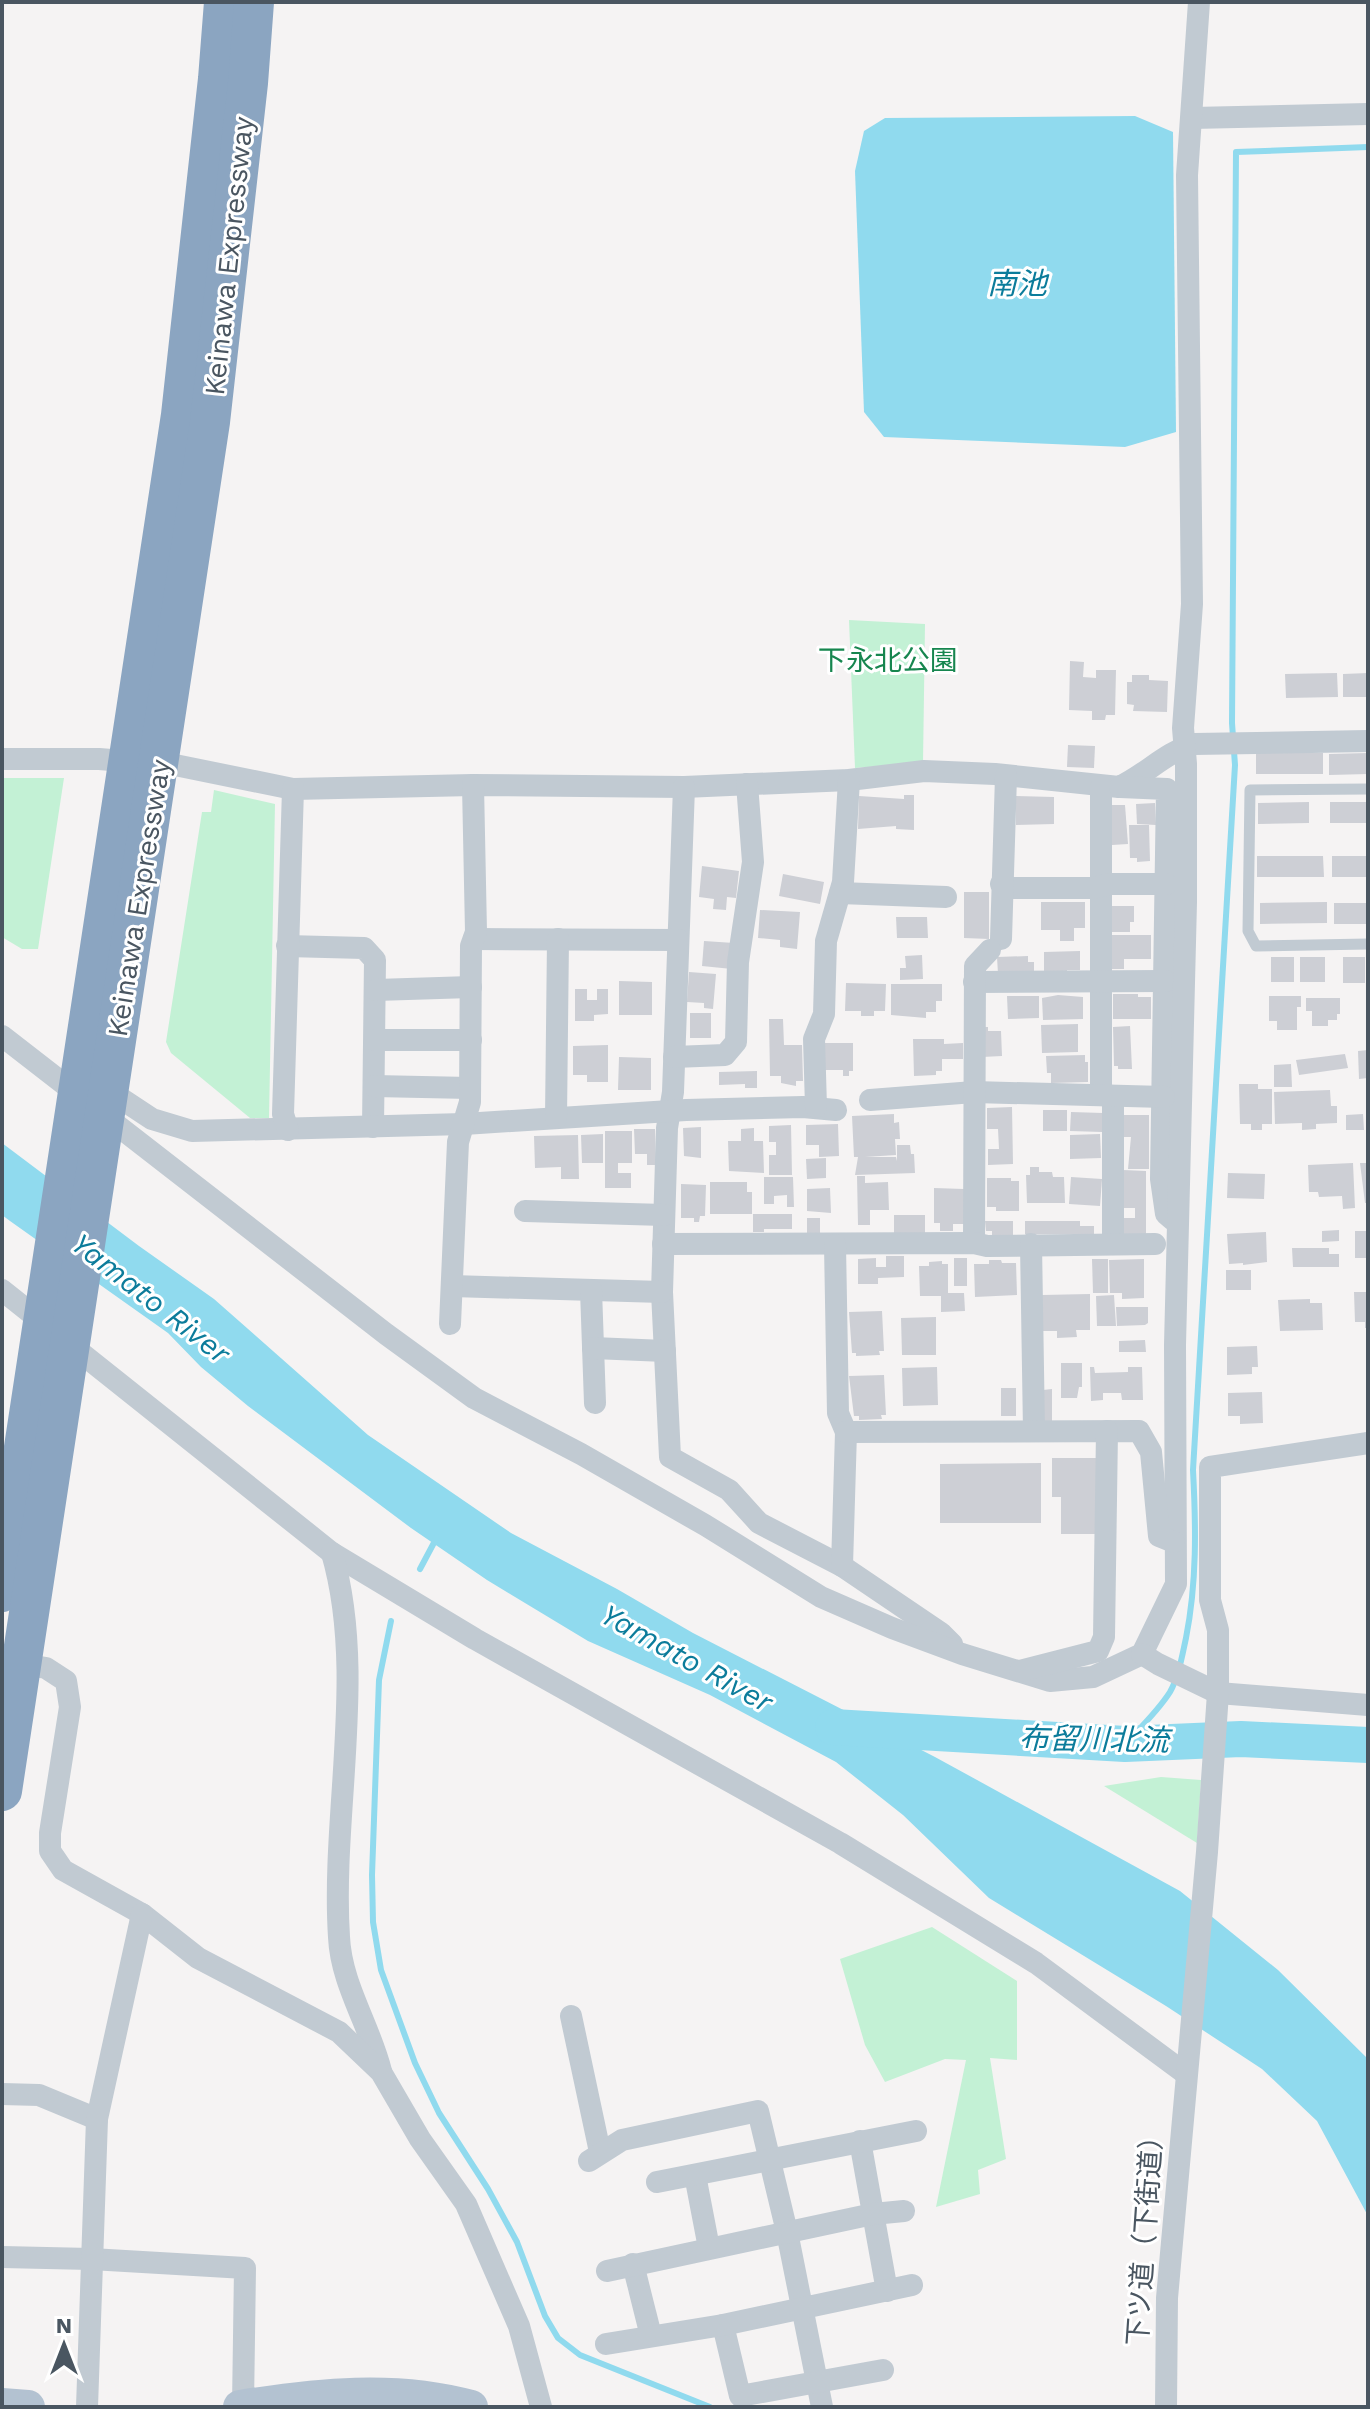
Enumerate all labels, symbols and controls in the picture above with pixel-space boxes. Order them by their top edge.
street label: Keinawa Expressway [198,114,260,397]
water label: 南池 [987,266,1050,301]
park label: 下永北公園 [818,644,958,677]
street label: Keinawa Expressway [101,756,177,1039]
water label: Yamato River [65,1225,238,1371]
water label: Yamato River [595,1596,780,1720]
water label: 布留川北流 [1019,1720,1173,1758]
street label: 下ツ道（下街道） [1121,2121,1169,2347]
north arrow [24,2305,104,2385]
text: N [56,2313,72,2338]

